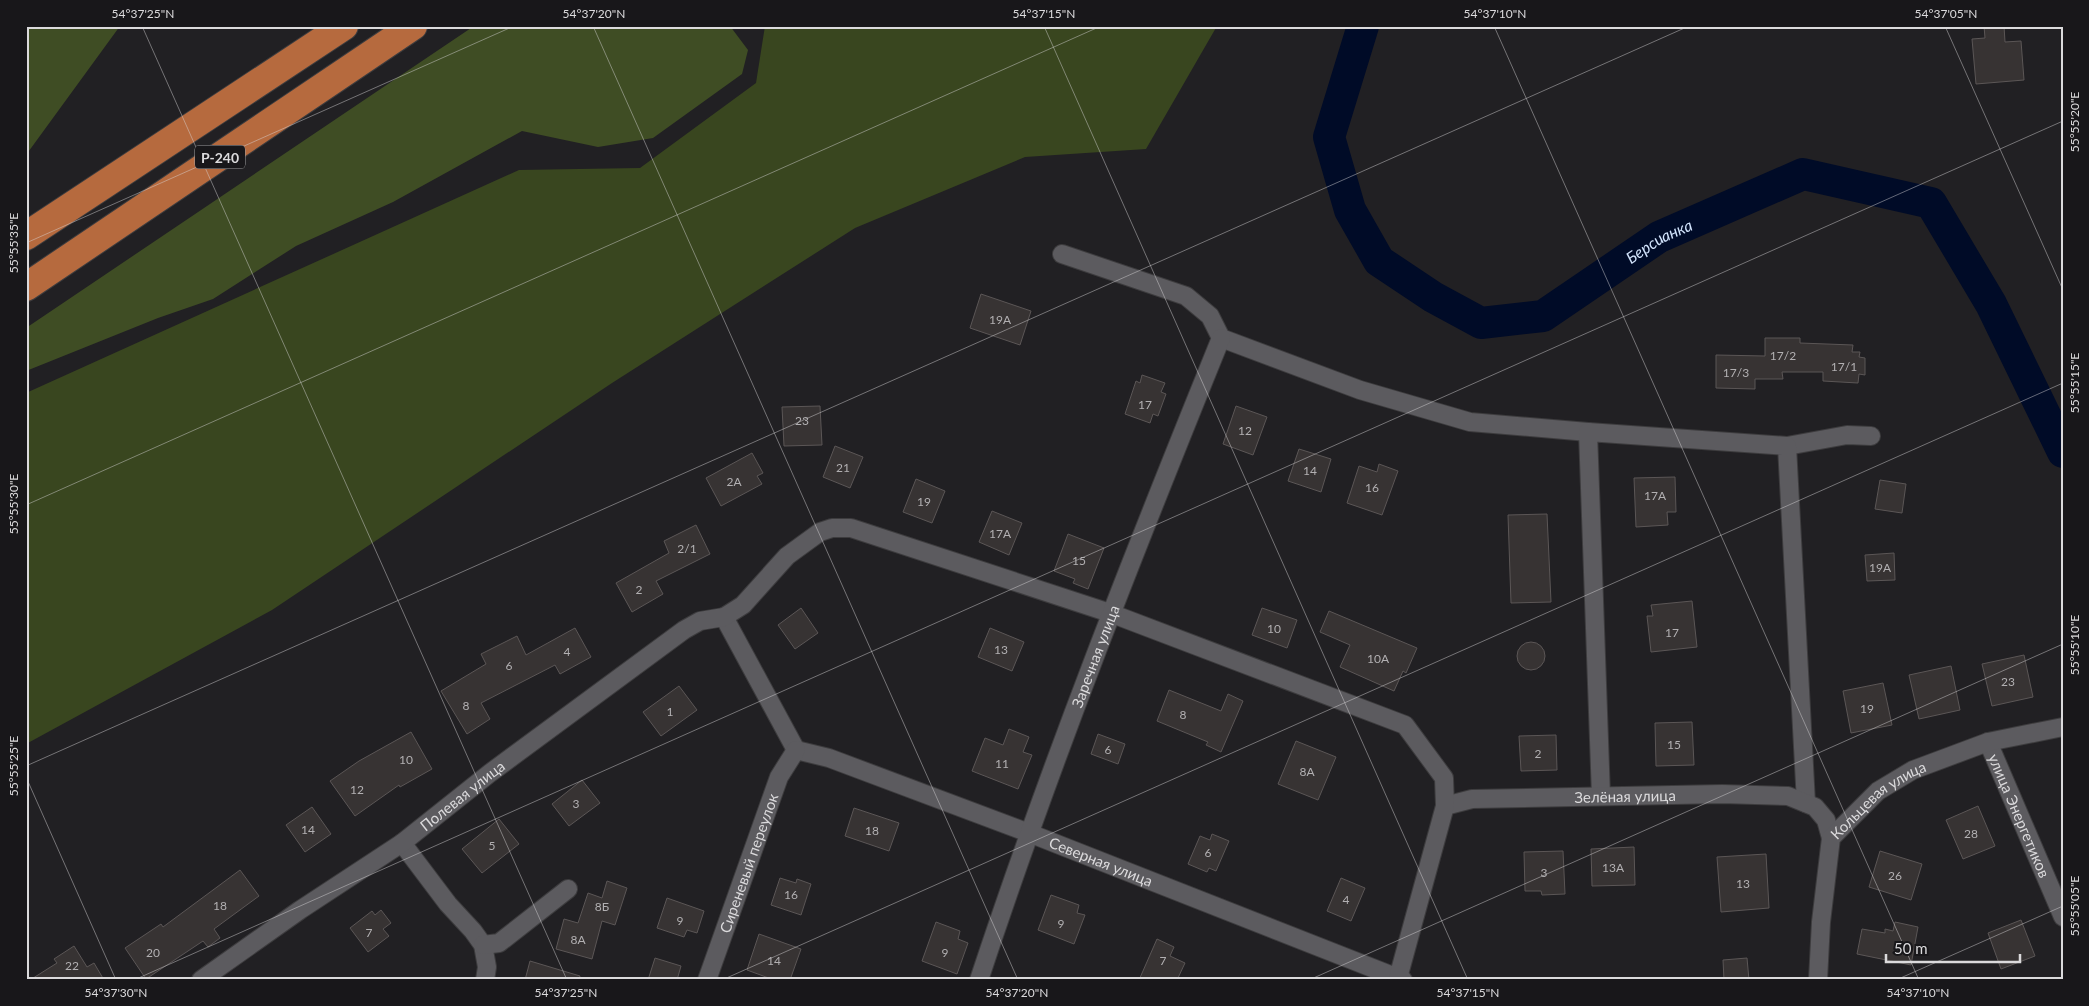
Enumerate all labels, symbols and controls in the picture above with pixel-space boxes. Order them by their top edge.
text: 54°37'25"N [112,6,174,21]
text: 54°37'20"N [563,6,625,21]
text: 54°37'15"N [1013,6,1075,21]
text: 54°37'10"N [1464,6,1526,21]
text: 54°37'05"N [1915,6,1977,21]
text: 55°55'20"E [2067,92,2082,152]
road number: Р-240 [195,146,245,168]
text: 55°55'35"E [6,213,21,273]
water label: Берсианка [1622,214,1695,267]
house number: 19А [989,312,1012,327]
house number: 17/2 [1770,348,1796,363]
text: 55°55'15"E [2067,353,2082,413]
house number: 17/1 [1831,359,1857,374]
house number: 17/3 [1723,365,1749,380]
house number: 17 [1138,397,1152,412]
house number: 23 [795,413,809,428]
house number: 12 [1238,423,1252,438]
house number: 21 [836,460,850,475]
house number: 14 [1303,463,1317,478]
text: 55°55'30"E [6,474,21,534]
house number: 2А [726,474,742,489]
house number: 16 [1365,480,1379,495]
house number: 17А [1644,488,1667,503]
house number: 19 [917,494,931,509]
house number: 17А [989,526,1012,541]
house number: 2/1 [677,541,697,556]
house number: 15 [1072,553,1086,568]
house number: 19А [1869,560,1892,575]
house number: 2 [636,582,643,597]
street label: Заречная улица [1067,602,1123,710]
text: 55°55'10"E [2067,615,2082,675]
house number: 10 [1267,621,1281,636]
house number: 17 [1665,625,1679,640]
house number: 13 [994,642,1008,657]
house number: 4 [564,644,571,659]
house number: 10А [1367,651,1390,666]
house number: 6 [506,658,513,673]
house number: 23 [2001,674,2015,689]
house number: 8 [463,698,470,713]
house number: 19 [1860,701,1874,716]
house number: 1 [667,704,674,719]
house number: 8 [1180,707,1187,722]
text: 55°55'25"E [6,736,21,796]
house number: 15 [1667,737,1681,752]
house number: 6 [1105,742,1112,757]
house number: 2 [1535,746,1542,761]
street label: улица Энергетиков [1985,751,2054,880]
house number: 10 [399,752,413,767]
street label: Полевая улица [416,756,508,834]
house number: 11 [995,756,1009,771]
street label: Кольцевая улица [1826,757,1928,843]
house number: 8А [1299,764,1315,779]
house number: 12 [350,782,364,797]
street label: Зелёная улица [1574,786,1676,806]
street label: Сиреневый переулок [715,791,782,935]
house number: 3 [573,796,580,811]
house number: 14 [301,822,315,837]
house number: 18 [865,823,879,838]
house number: 28 [1964,826,1978,841]
street label: Северная улица [1047,833,1155,890]
house number: 5 [489,838,496,853]
house number: 6 [1205,845,1212,860]
house number: 13А [1602,860,1625,875]
house number: 3 [1541,865,1548,880]
house number: 26 [1888,868,1902,883]
house number: 13 [1736,876,1750,891]
text: 55°55'05"E [2067,876,2082,936]
house number: 16 [784,887,798,902]
house number: 4 [1343,892,1350,907]
house number: 18 [213,898,227,913]
house number: 8Б [595,899,609,914]
house number: 9 [677,913,684,928]
house number: 9 [1058,916,1065,931]
house number: 7 [366,925,373,940]
scale bar [1886,931,2020,963]
house number: 8А [570,932,586,947]
text: 50 m [1894,939,1928,957]
house number: 20 [146,945,160,960]
house number: 9 [942,945,949,960]
house number: 14 [767,953,781,968]
house number: 7 [1160,953,1167,968]
house number: 22 [65,958,79,973]
text: 54°37'30"N [85,985,147,1000]
text: 54°37'25"N [535,985,597,1000]
text: 54°37'20"N [986,985,1048,1000]
text: 54°37'15"N [1437,985,1499,1000]
text: 54°37'10"N [1887,985,1949,1000]

